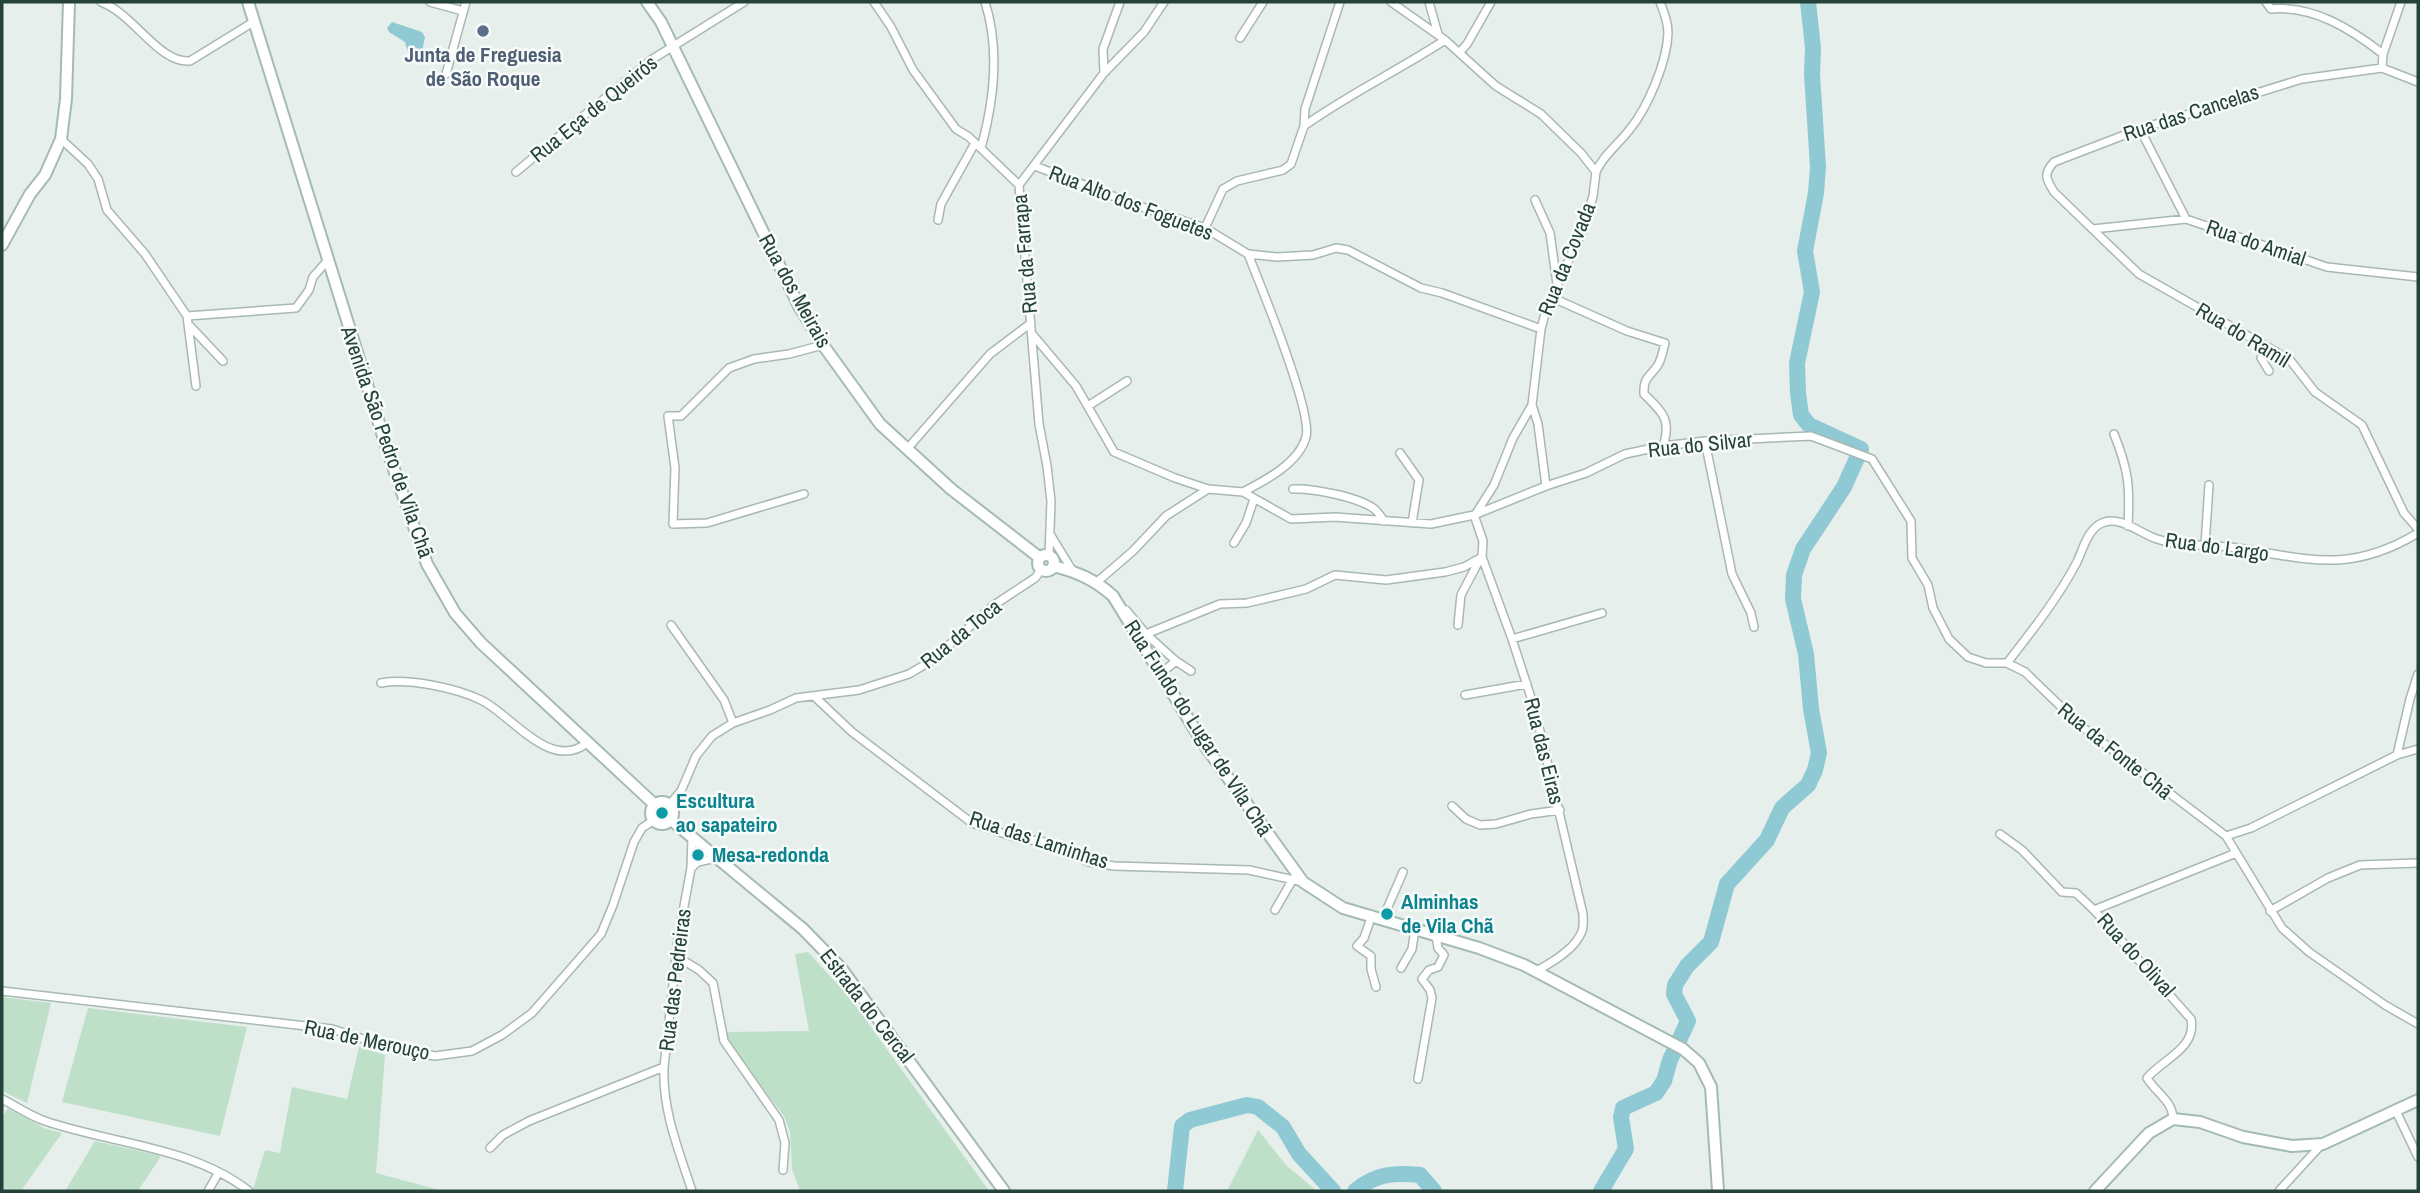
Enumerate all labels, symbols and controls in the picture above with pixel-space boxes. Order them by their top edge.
marker: Junta de Freguesia de São Roque [475,23,491,39]
place label: Junta de Freguesia de São Roque [405,40,562,93]
street label: Rua Eça de Queirós [524,48,663,169]
street label: Rua das Cancelas [2119,77,2262,148]
street label: Rua Alto dos Foguetes [1045,158,1217,247]
street label: Rua da Farrapa [1005,193,1044,315]
street label: Rua da Covada [1531,198,1603,320]
street label: Rua do Amial [2203,212,2310,273]
street label: Rua dos Meirais [752,228,839,353]
street label: Rua do Ramil [2191,295,2296,374]
street label: Avenida São Pedro de Vila Chã [334,321,441,562]
street label: Rua do Silvar [1647,425,1754,464]
street label: Rua do Largo [2163,525,2271,568]
street label: Rua da Toca [914,592,1008,675]
street label: Rua Fundo do Lugar de Vila Chã [1118,614,1280,842]
street label: Rua das Eiras [1517,694,1572,807]
street label: Rua da Fonte Chã [2052,695,2179,806]
place label: Escultura ao sapateiro [676,786,777,839]
street label: Rua das Laminhas [966,803,1112,876]
marker: Escultura ao sapateiro [654,805,670,821]
place label: Mesa-redonda [712,840,829,869]
marker: Mesa-redonda [690,847,706,863]
place label: Alminhas de Vila Chã [1401,887,1494,940]
marker: Alminhas de Vila Chã [1379,906,1395,922]
street label: Rua do Olival [2091,906,2182,1003]
street label: Rua das Pedreiras [651,907,698,1053]
street label: Estrada do Cercal [814,942,921,1069]
street label: Rua de Merouço [302,1012,432,1067]

